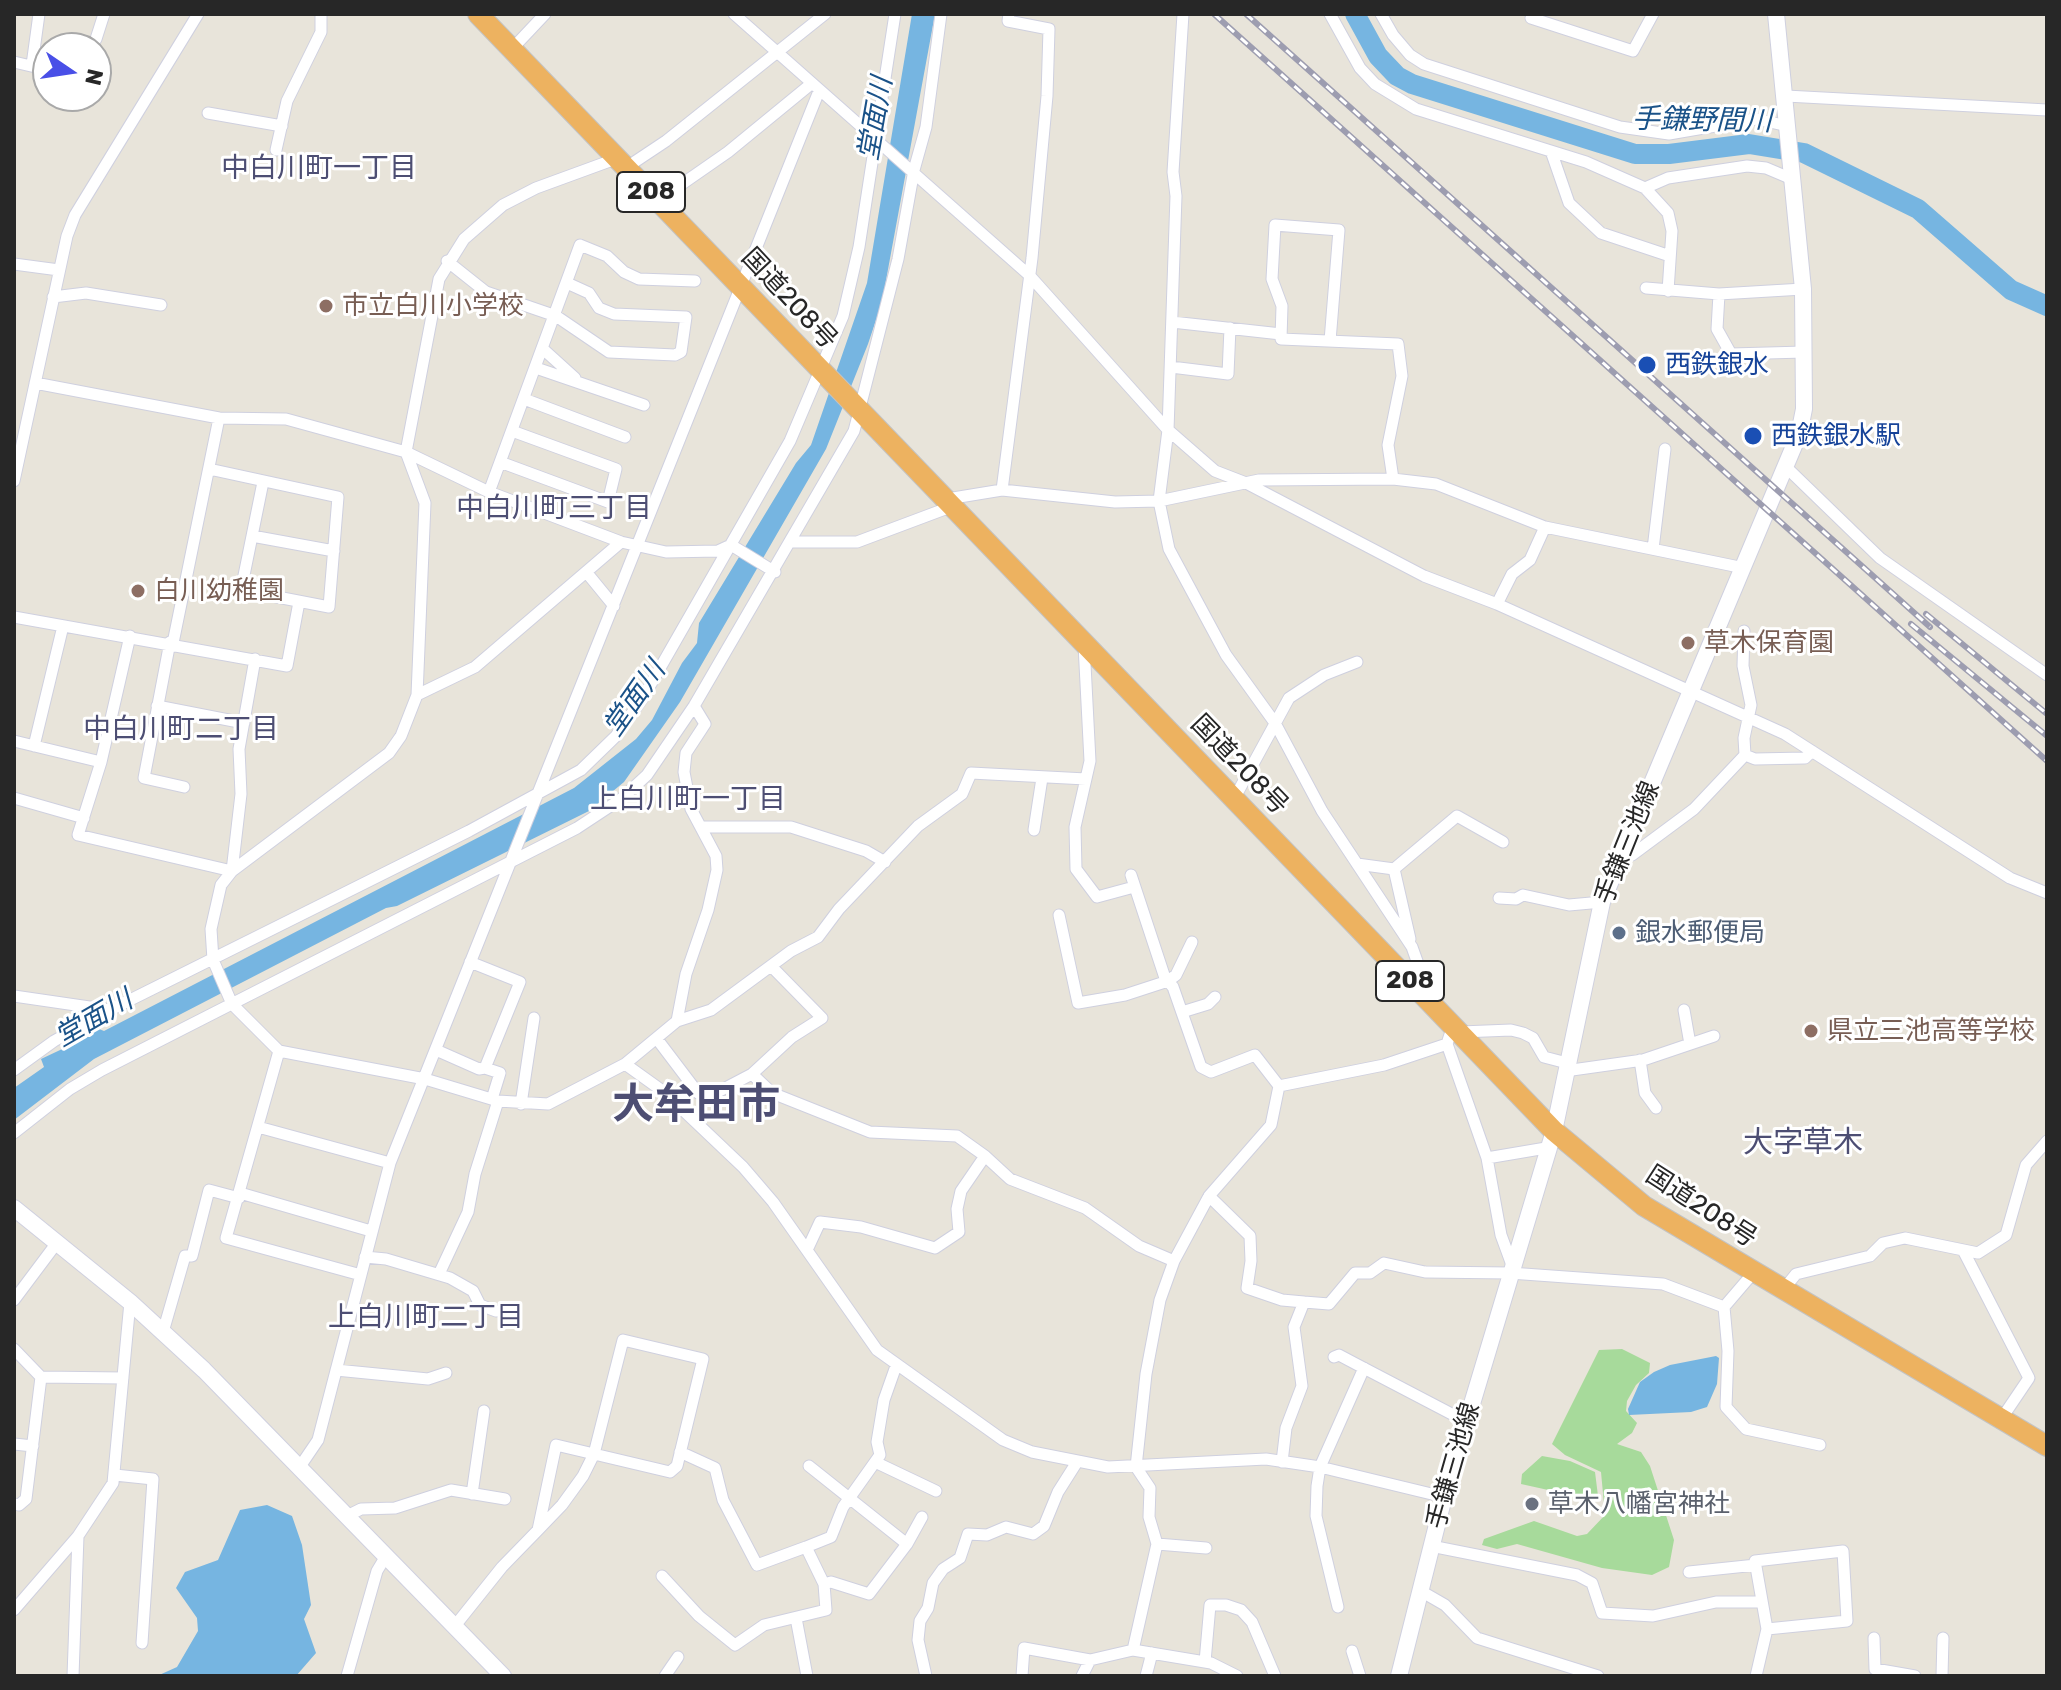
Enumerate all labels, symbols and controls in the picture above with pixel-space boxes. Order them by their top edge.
north arrow [32,32,112,112]
text: N [79,66,109,88]
water label: 堂面川 [852,75,900,163]
water label: 手鎌野間川 [1632,103,1772,139]
district label: 中白川町一丁目 [221,152,417,186]
road number: 208 [617,172,685,212]
street label: 国道208号 [735,242,843,356]
place label: 市立白川小学校 [342,290,524,322]
marker: 市立白川小学校 [317,297,335,315]
place label: 西鉄銀水 [1665,349,1769,381]
marker: 西鉄銀水 [1636,354,1658,376]
place label: 西鉄銀水駅 [1771,420,1901,452]
marker: 西鉄銀水駅 [1742,425,1764,447]
district label: 中白川町三丁目 [456,492,652,526]
place label: 白川幼稚園 [154,575,284,607]
marker: 白川幼稚園 [129,582,147,600]
place label: 草木保育園 [1704,627,1834,659]
marker: 草木保育園 [1679,634,1697,652]
water label: 堂面川 [597,655,673,743]
street label: 国道208号 [1184,709,1294,821]
district label: 中白川町二丁目 [83,713,279,747]
street label: 手鎌三池線 [1589,777,1667,909]
district label: 上白川町一丁目 [590,783,786,817]
place label: 銀水郵便局 [1635,917,1765,949]
marker: 銀水郵便局 [1610,924,1628,942]
road number: 208 [1376,961,1444,1001]
water label: 堂面川 [49,983,139,1055]
place label: 県立三池高等学校 [1827,1015,2035,1047]
marker: 県立三池高等学校 [1802,1022,1820,1040]
district label: 大牟田市 [612,1081,780,1131]
district label: 大字草木 [1743,1125,1863,1161]
street label: 国道208号 [1640,1160,1762,1254]
district label: 上白川町二丁目 [328,1301,524,1335]
street label: 手鎌三池線 [1421,1399,1487,1533]
place label: 草木八幡宮神社 [1548,1488,1730,1520]
marker: 草木八幡宮神社 [1523,1495,1541,1513]

